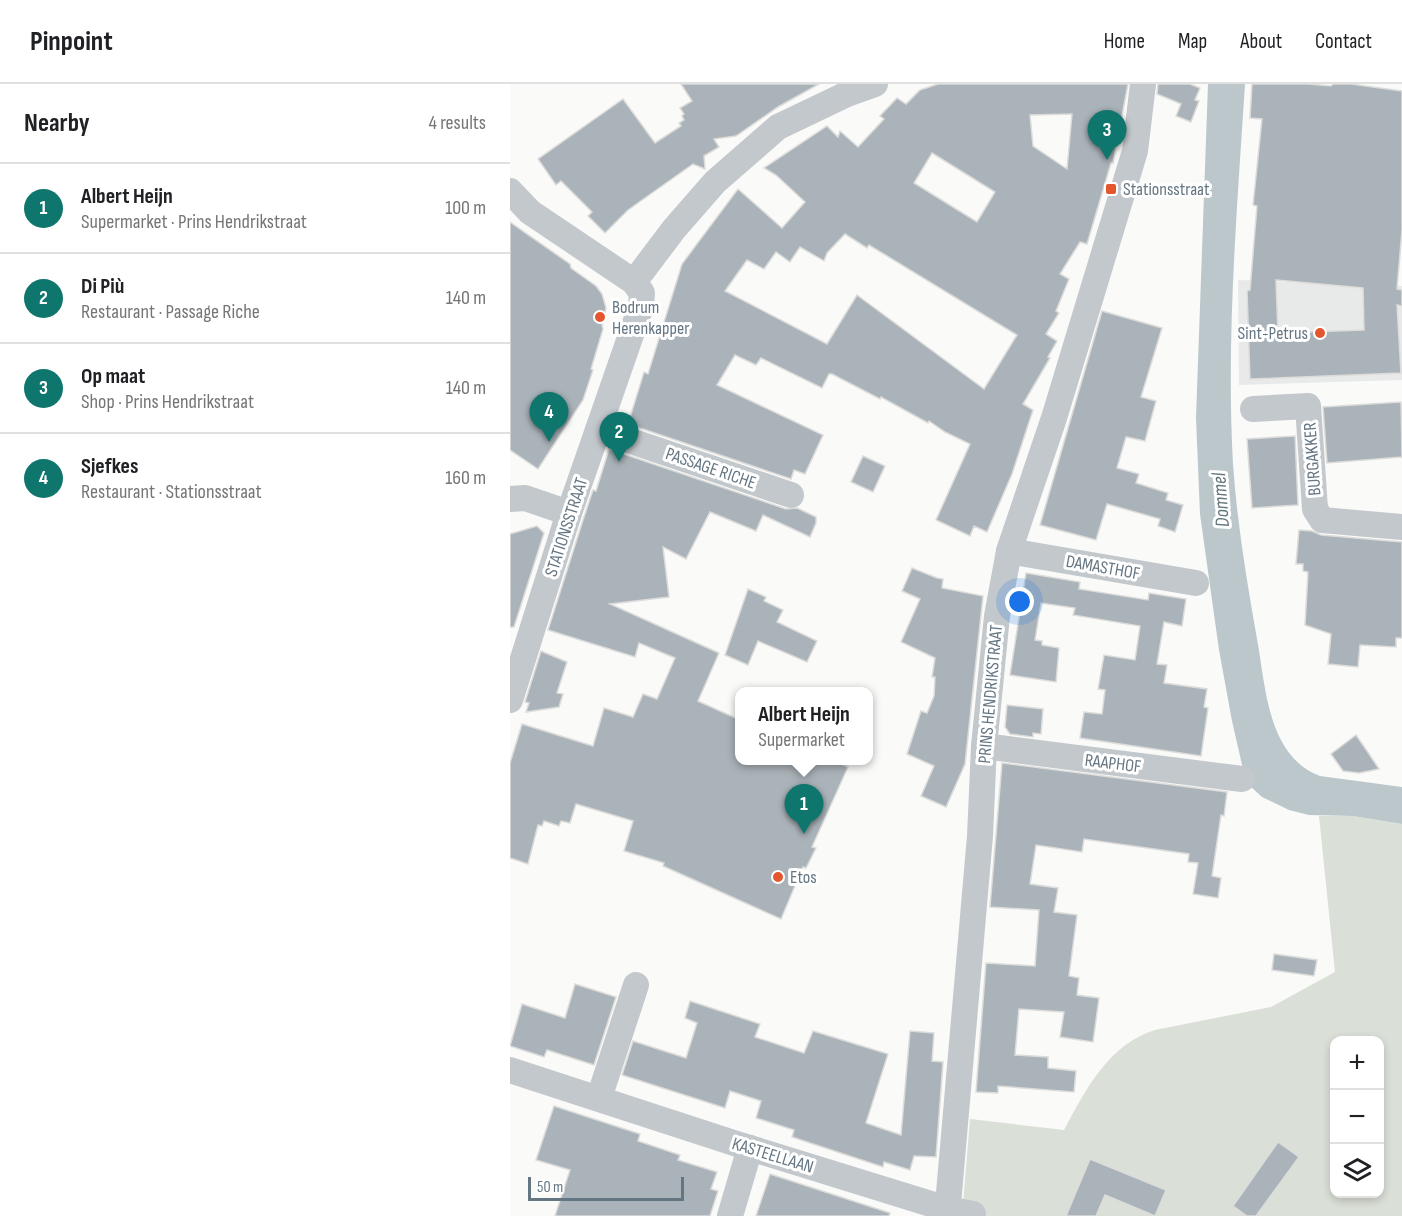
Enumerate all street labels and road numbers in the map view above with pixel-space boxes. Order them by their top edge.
street label: BURGAKKER [1299,421,1326,496]
street label: PASSAGE RICHE [663,443,759,494]
street label: STATIONSSTRAAT [541,475,592,579]
street label: DAMASTHOF [1064,551,1142,584]
street label: PRINS HENDRIKSTRAAT [974,624,1007,764]
street label: RAAPHOF [1084,750,1142,777]
street label: KASTEELLAAN [730,1133,816,1178]

